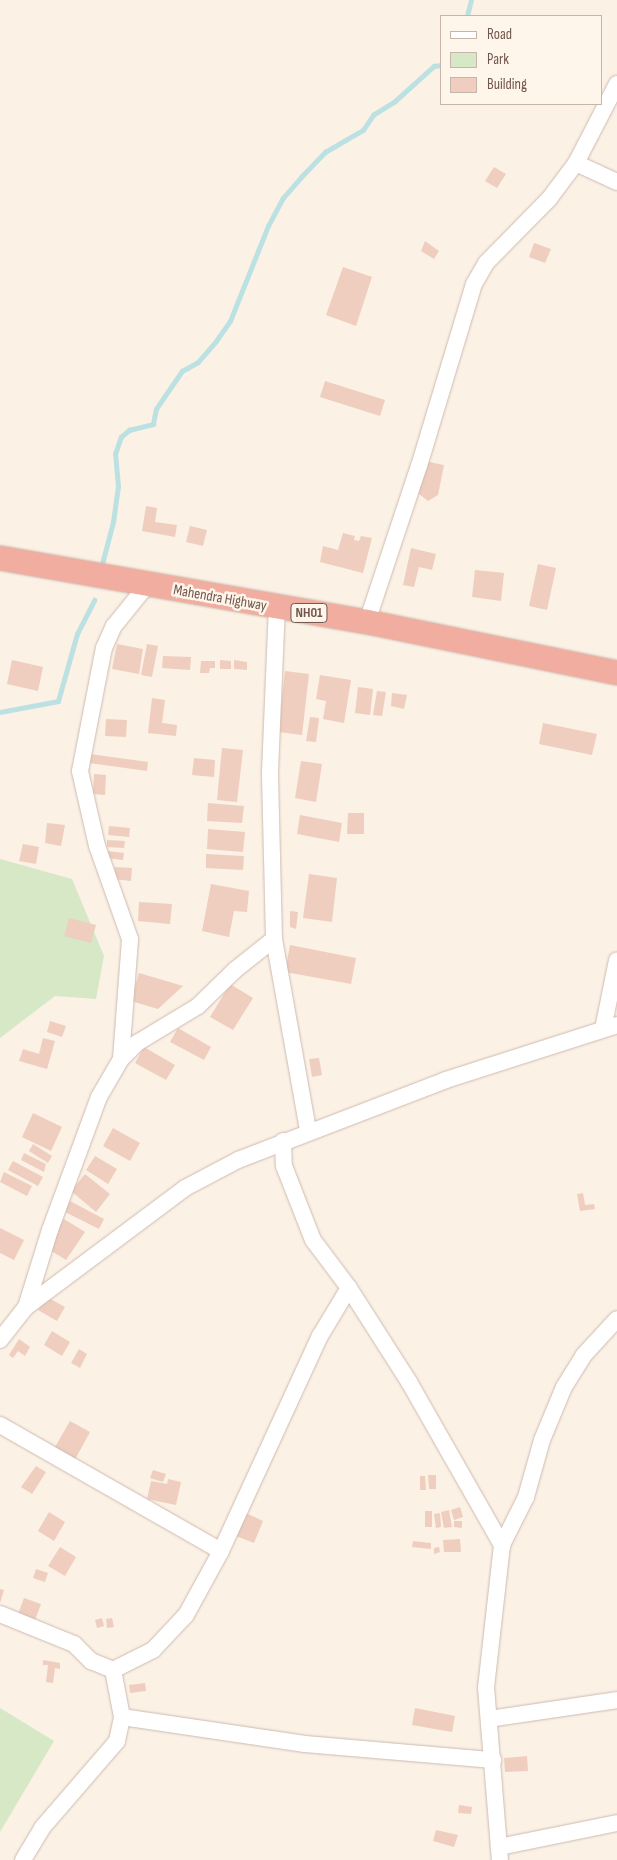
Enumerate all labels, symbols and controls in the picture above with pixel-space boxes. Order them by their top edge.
legend [440,15,602,105]
text: Road [487,25,512,44]
text: Park [487,50,509,69]
text: Building [487,75,527,94]
street label: Mahendra Highway [172,581,268,615]
road number: NH01 [290,602,328,624]

